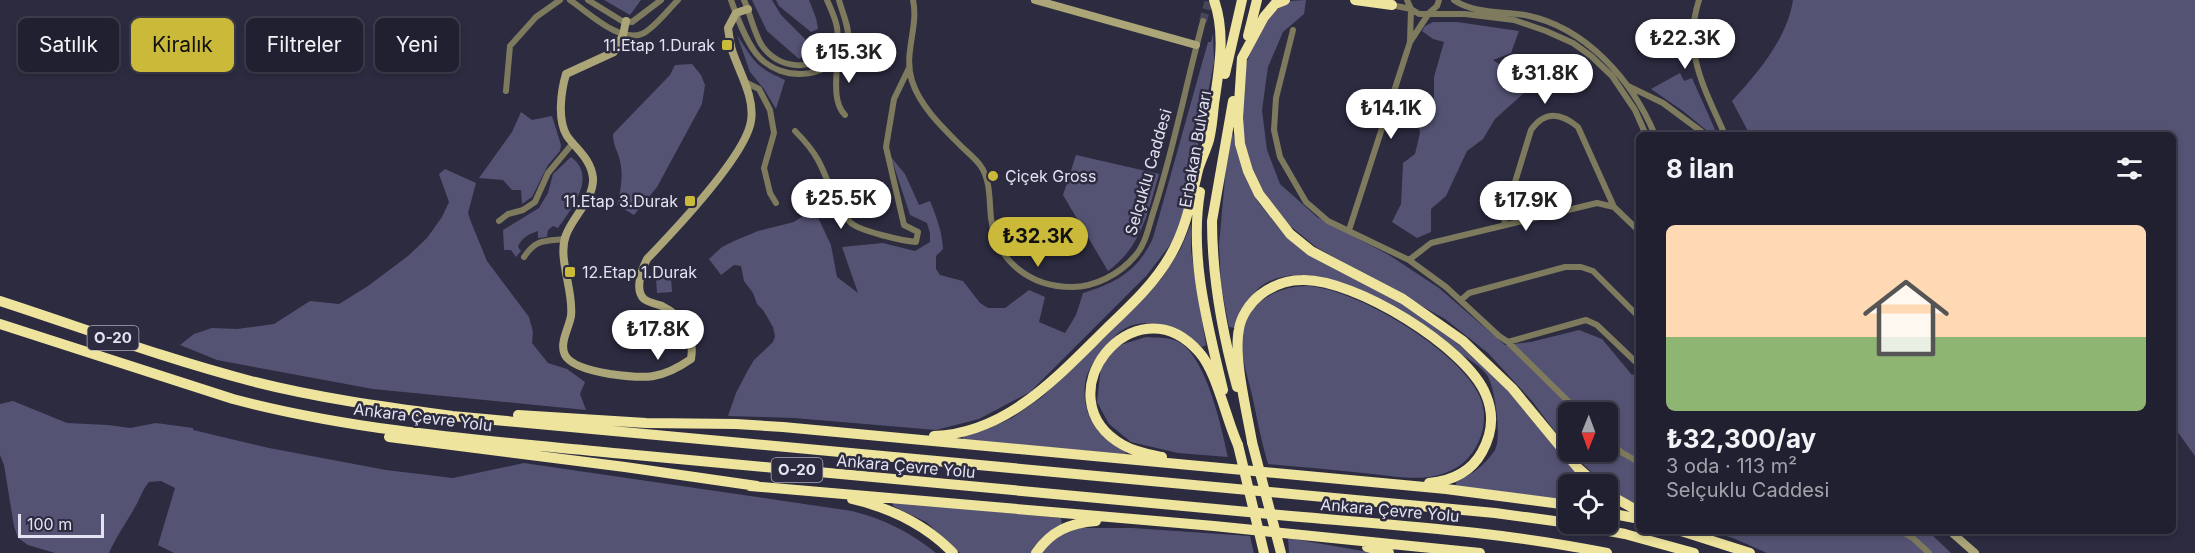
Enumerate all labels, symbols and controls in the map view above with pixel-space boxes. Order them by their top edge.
chip: Satılık [18,18,119,72]
chip: Kiralık [131,18,234,72]
chip: Filtreler [246,18,363,72]
chip: Yeni [375,18,459,72]
pin: ₺22.3K [1636,19,1734,70]
text: ₺22.3K [1649,26,1721,50]
pin: ₺15.3K [800,33,898,84]
place label: 11.Etap 1.Durak [603,35,715,55]
marker: 11.Etap 1.Durak [720,38,734,52]
text: ₺15.3K [815,40,883,64]
pin: ₺31.8K [1496,54,1594,105]
text: ₺31.8K [1511,61,1579,85]
street label: Erbakan Bulvarı [1175,89,1215,209]
pin: ₺14.1K [1342,89,1440,140]
text: ₺14.1K [1360,96,1422,120]
street label: Selçuklu Caddesi [1120,106,1176,238]
icon: filters [2113,152,2146,185]
text: 8 ilan [1666,153,1734,184]
place label: Çiçek Gross [1005,166,1097,186]
marker: Çiçek Gross [986,169,1000,183]
pin: ₺25.5K [792,179,890,230]
pin: ₺17.9K [1477,181,1575,232]
text: ₺25.5K [805,186,877,210]
text: ₺17.9K [1494,188,1558,212]
place label: 11.Etap 3.Durak [563,191,678,211]
marker: 11.Etap 3.Durak [683,194,697,208]
pin: ₺32.3K [989,217,1087,268]
text: ₺32.3K [1002,224,1074,248]
place label: 12.Etap 1.Durak [582,262,697,282]
icon: home [1852,264,1960,372]
marker: 12.Etap 1.Durak [563,265,577,279]
pin: ₺17.8K [609,310,707,361]
text: ₺17.8K [626,317,690,341]
road number: O-20 [88,326,138,350]
street label: Ankara Çevre Yolu [352,399,494,435]
north arrow [1558,402,1618,462]
map controls [1558,402,1618,534]
text: ₺32,300/ay [1666,423,1816,454]
street label: Ankara Çevre Yolu [836,450,976,482]
text: 3 oda · 113 m² [1666,454,1797,478]
road number: O-20 [772,458,822,482]
button: locate [1558,474,1618,534]
text: Selçuklu Caddesi [1666,478,1829,502]
street label: Ankara Çevre Yolu [1320,494,1460,526]
scale bar [18,511,104,538]
text: 100 m [27,514,72,534]

